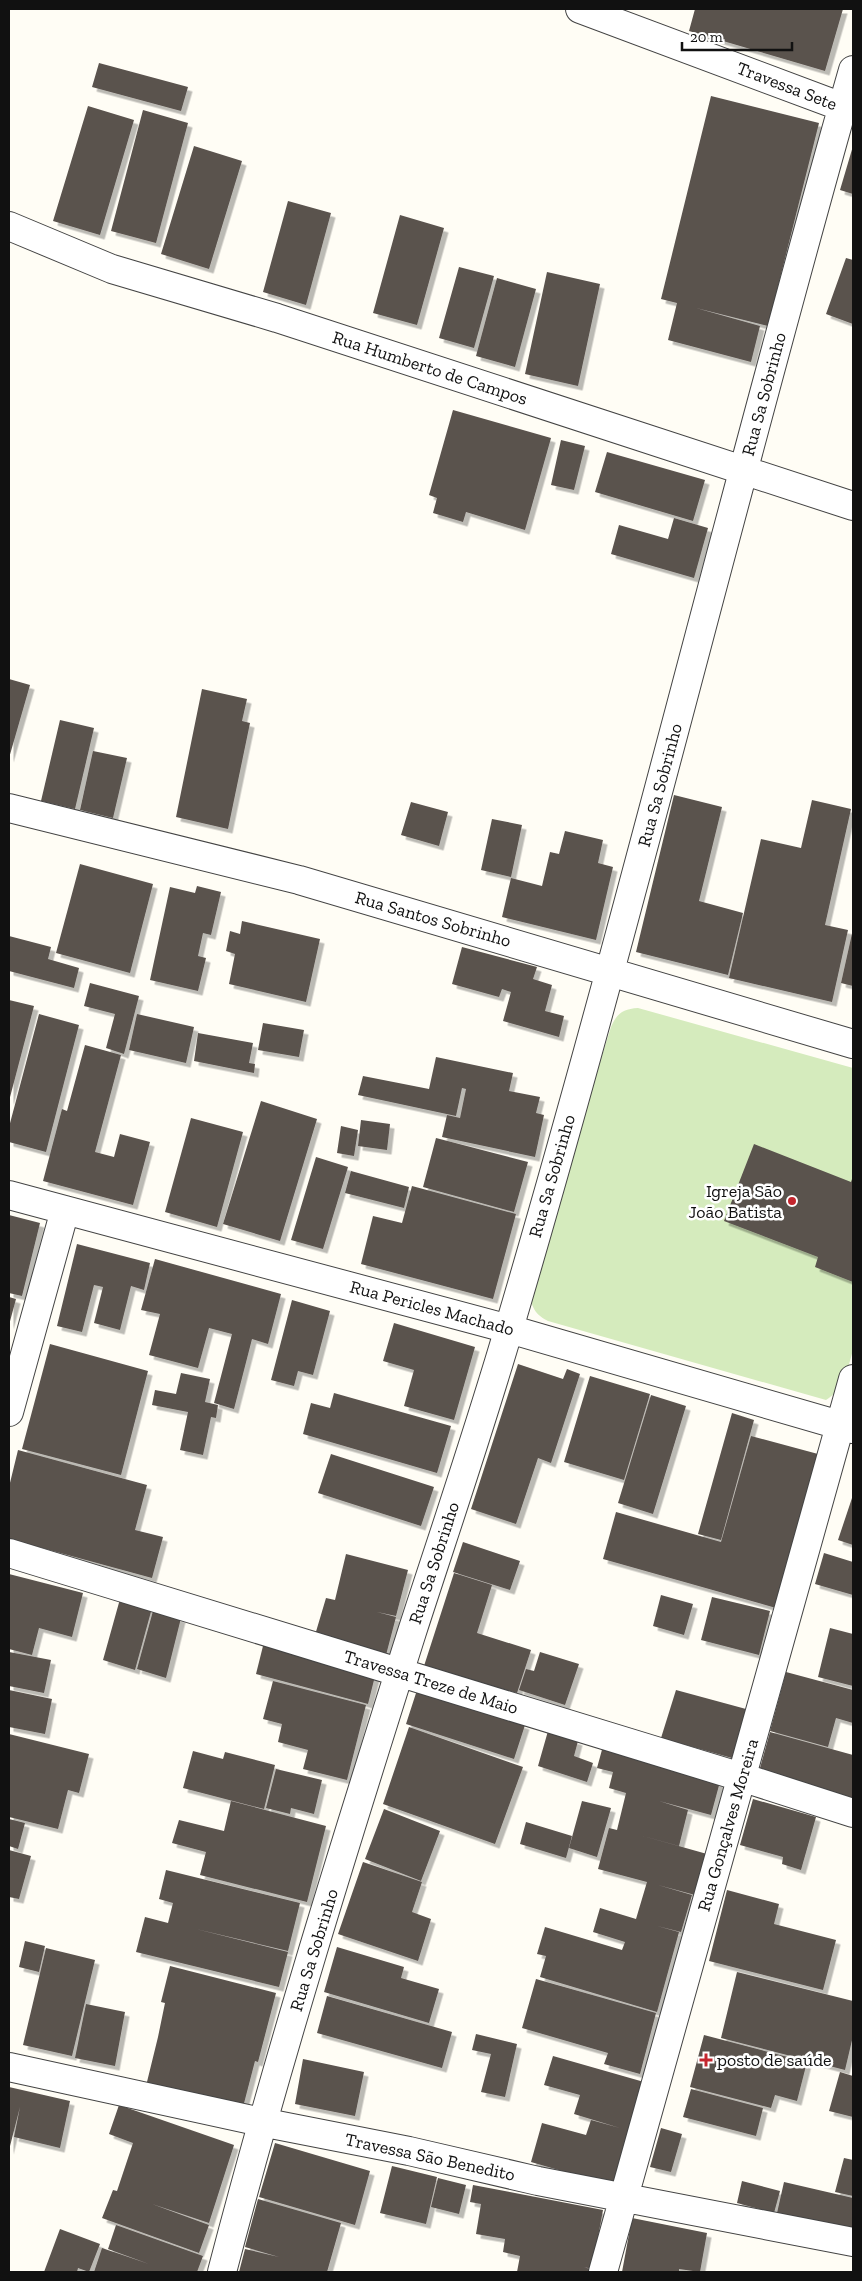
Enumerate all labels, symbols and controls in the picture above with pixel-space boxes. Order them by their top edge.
scale bar [682,20,792,52]
text: 20 m [690,28,723,46]
street label: Travessa Sete [734,57,840,115]
street label: Rua Humberto de Campos [330,326,530,410]
street label: Rua Sa Sobrinho [737,330,791,458]
street label: Rua Sa Sobrinho [633,721,687,849]
street label: Rua Santos Sobrinho [353,886,513,952]
street label: Rua Sa Sobrinho [524,1112,580,1240]
place label: Igreja São João Batista [688,1180,782,1223]
marker: Igreja São João Batista [786,1195,798,1207]
street label: Rua Pericles Machado [347,1275,517,1341]
street label: Rua Sa Sobrinho [404,1499,464,1627]
street label: Travessa Treze de Maio [341,1645,521,1719]
street label: Rua Gonçalves Moreira [693,1736,763,1914]
street label: Rua Sa Sobrinho [285,1886,343,2014]
place label: posto de saúde [717,2049,831,2071]
marker: posto de saúde [699,2053,713,2067]
street label: Travessa São Benedito [343,2128,517,2186]

